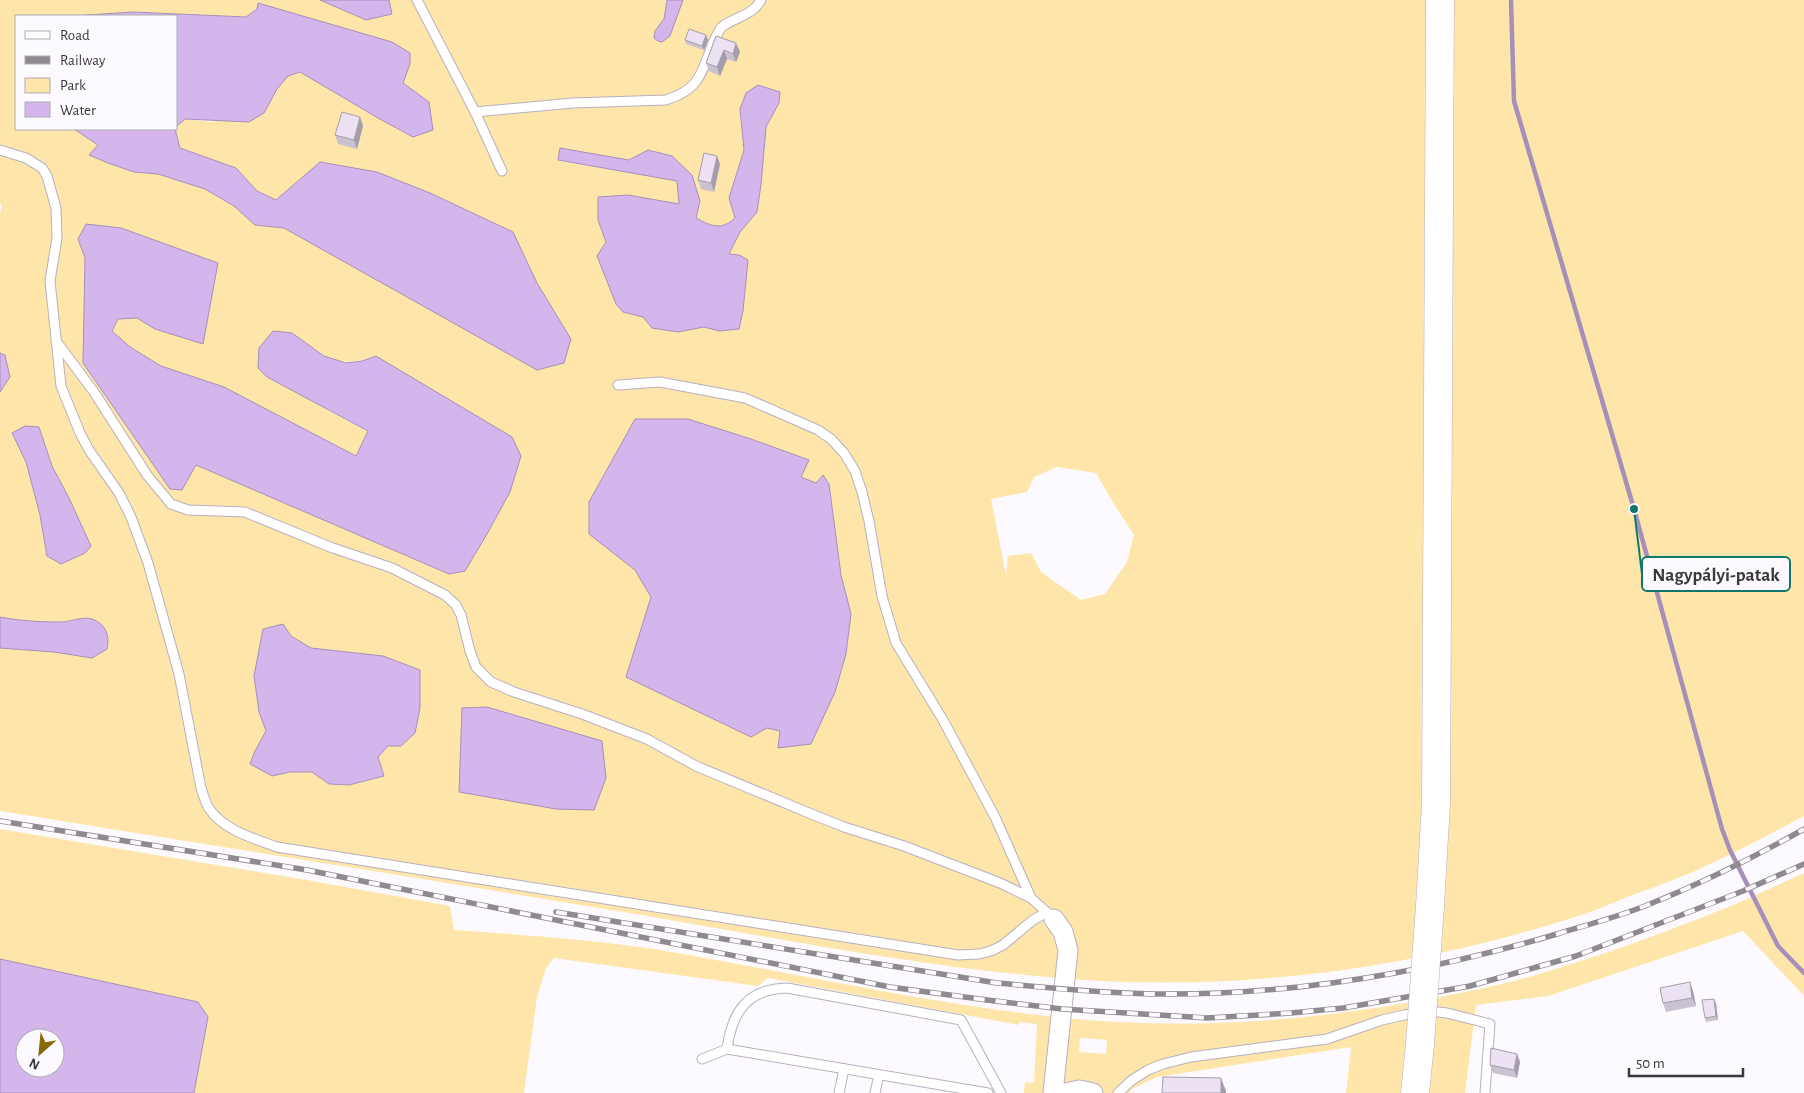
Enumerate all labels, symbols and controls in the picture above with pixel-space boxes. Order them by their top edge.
legend [15,15,178,130]
text: Road [60,28,90,43]
text: Railway [60,53,106,68]
text: Park [60,78,86,93]
text: Water [60,103,96,118]
callout: Nagypályi-patak [1642,557,1790,591]
text: Nagypályi-patak [1652,566,1780,585]
north arrow [15,1028,65,1078]
scale bar [1629,1046,1743,1078]
text: N [27,1055,42,1072]
text: 50 m [1636,1056,1665,1071]

